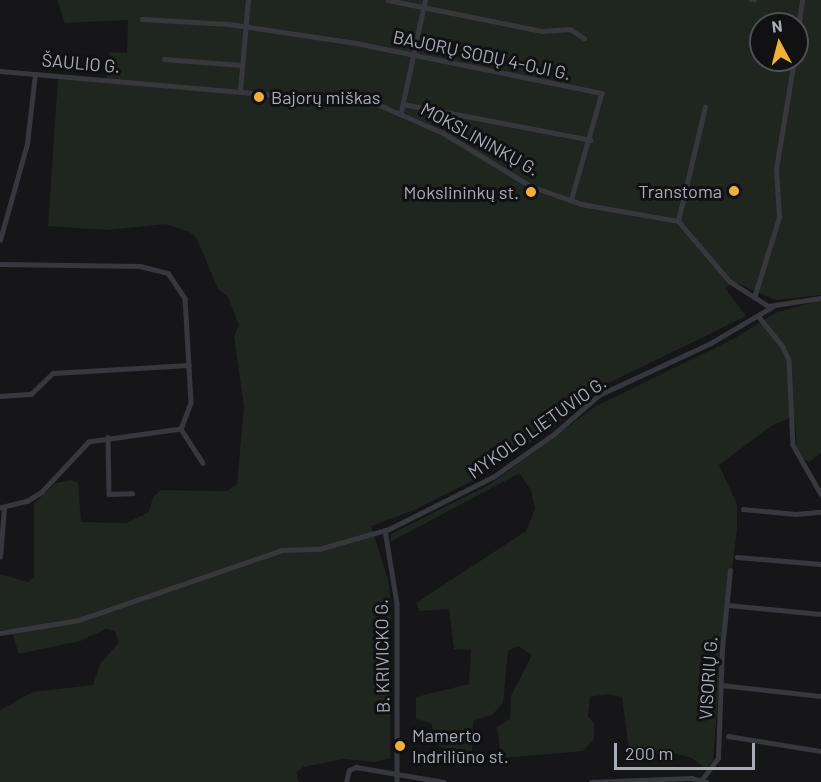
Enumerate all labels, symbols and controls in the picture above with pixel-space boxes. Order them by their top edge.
north arrow [749,12,809,72]
text: N [771,16,783,36]
street label: BAJORŲ SODŲ 4-OJI G. [391,26,573,84]
street label: ŠAULIO G. [41,49,121,77]
place label: Bajorų miškas [271,86,380,108]
marker: Bajorų miškas [252,90,266,104]
street label: MOKSLININKŲ G. [417,98,543,180]
place label: Transtoma [638,180,722,202]
place label: Mokslininkų st. [403,181,519,203]
marker: Transtoma [727,184,741,198]
marker: Mokslininkų st. [524,185,538,199]
street label: MYKOLO LIETUVIO G. [464,371,610,483]
street label: B. KRIVICKO G. [370,599,394,713]
street label: VISORIŲ G. [694,635,722,721]
place label: Mamerto Indriliūno st. [412,725,509,768]
scale bar [617,731,758,769]
marker: Mamerto Indriliūno st. [393,739,407,753]
text: 200 m [625,742,673,764]

